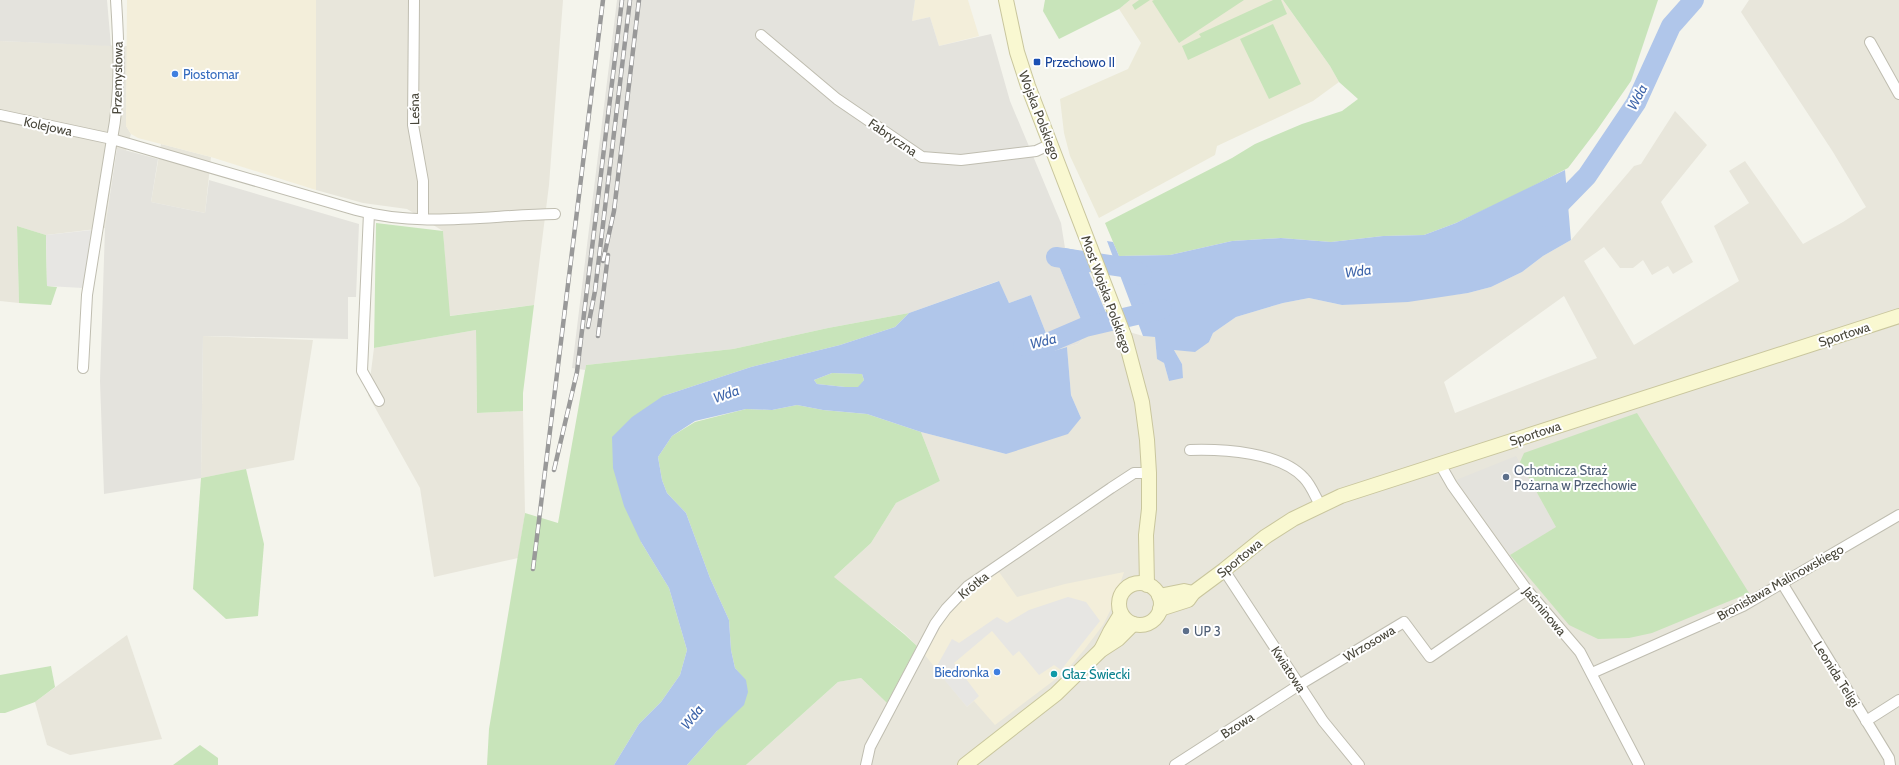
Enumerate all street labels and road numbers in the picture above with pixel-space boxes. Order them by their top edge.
street label: Przemysłowa [108,41,126,115]
street label: Wojska Polskiego [1015,68,1064,162]
street label: Leśna [406,92,422,125]
street label: Kolejowa [22,113,74,140]
street label: Fabryczna [865,115,921,160]
street label: Most Wojska Polskiego [1077,233,1136,355]
street label: Sportowa [1816,318,1872,350]
street label: Sportowa [1507,417,1563,449]
street label: Sportowa [1213,535,1265,581]
street label: Bronisława Malinowskiego [1714,540,1846,624]
street label: Krótka [954,567,992,602]
street label: Jaśminowa [1519,583,1571,639]
street label: Wrzosowa [1340,621,1398,665]
street label: Leonida Teligi [1810,638,1864,710]
street label: Kwiatowa [1268,643,1310,696]
street label: Bzowa [1217,708,1257,742]

